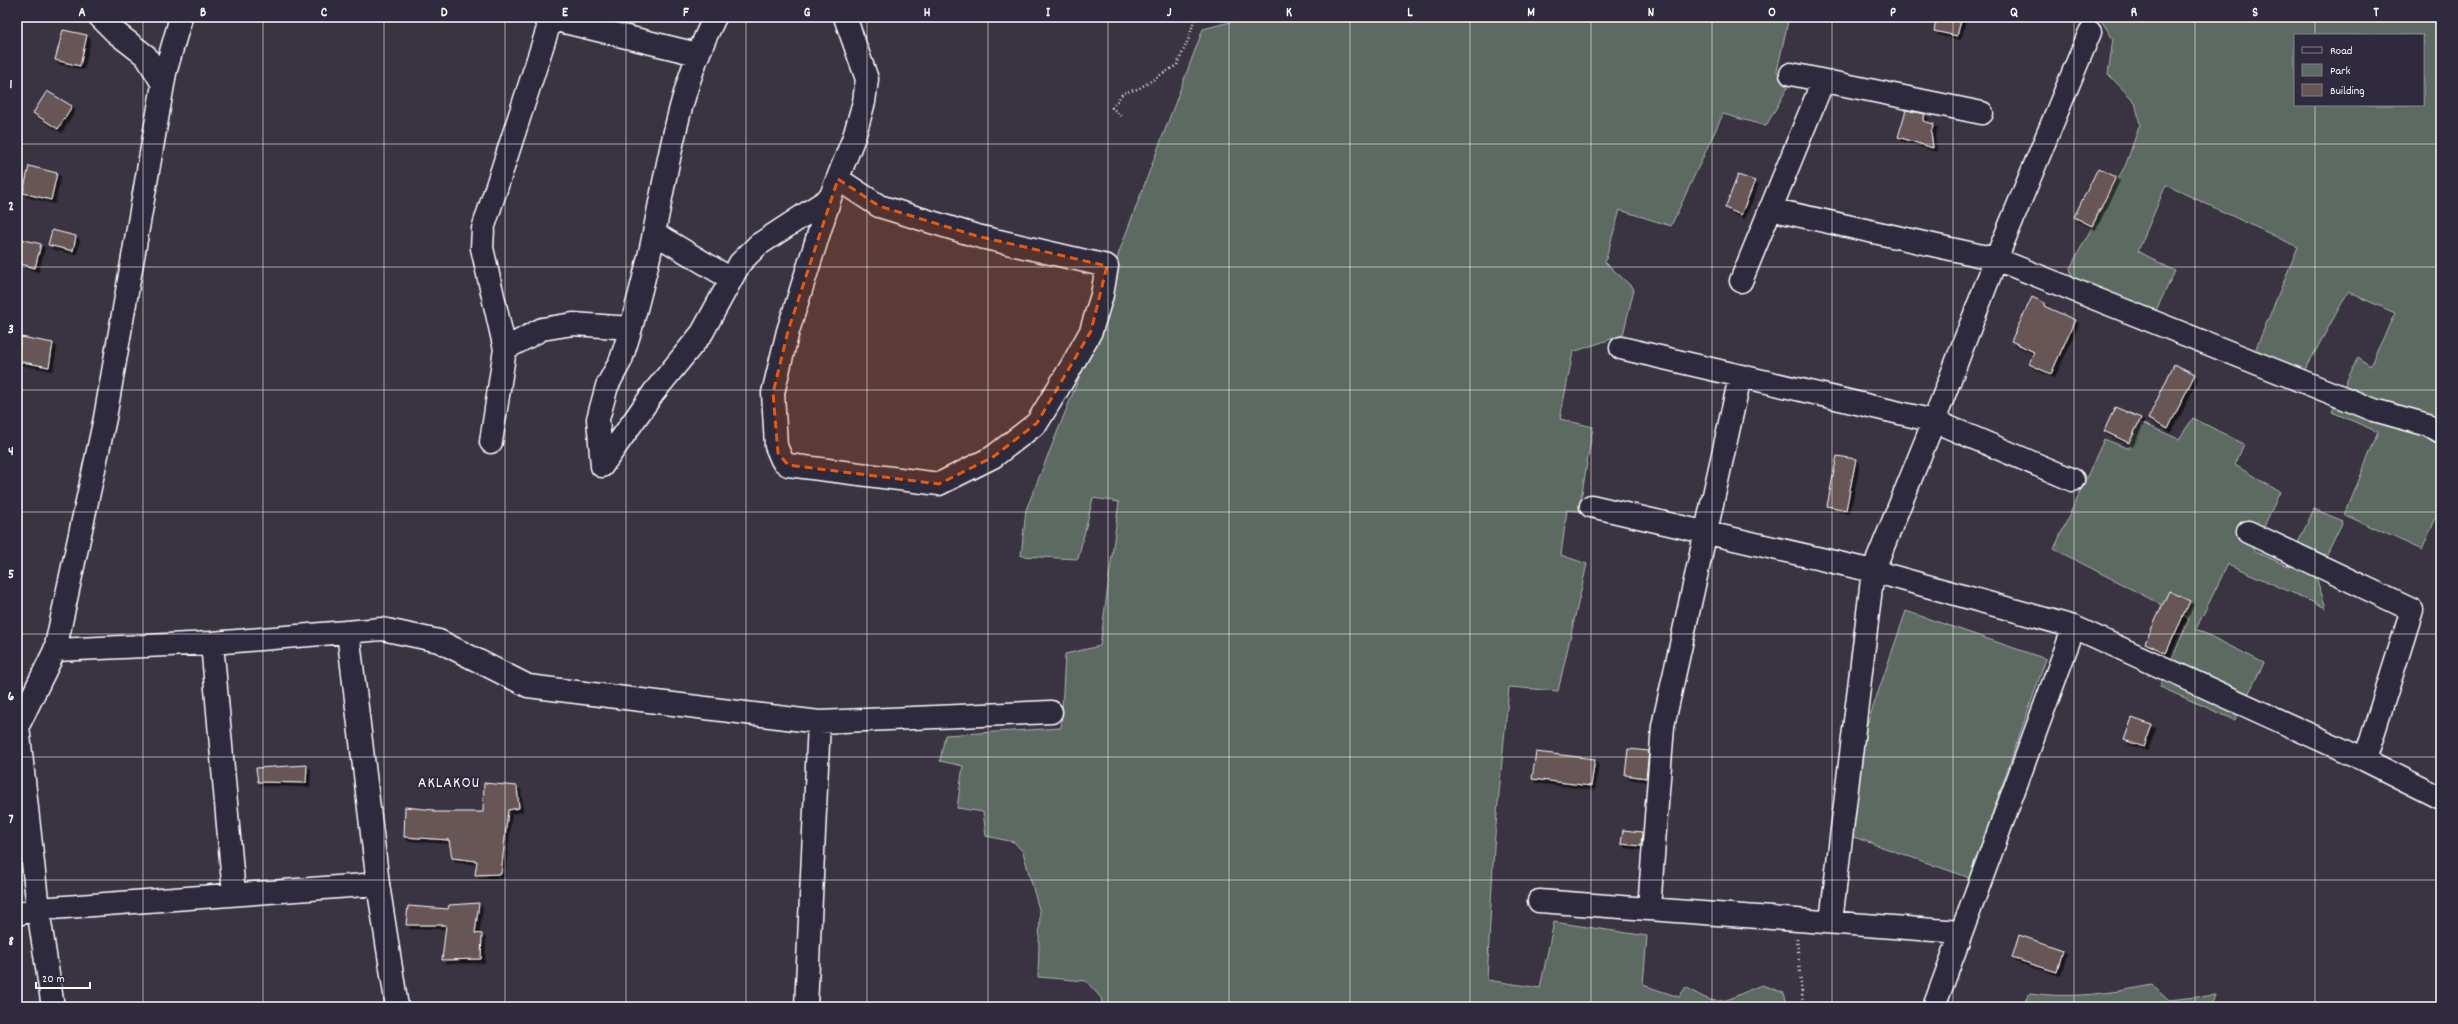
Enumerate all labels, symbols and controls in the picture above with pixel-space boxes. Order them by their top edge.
text: A [78,4,86,23]
text: B [200,4,206,23]
text: C [321,4,328,23]
text: D [441,4,448,23]
text: E [562,4,569,23]
text: F [683,4,689,23]
text: G [804,4,811,23]
text: H [924,4,931,23]
text: I [1046,4,1051,23]
text: J [1167,4,1172,23]
text: K [1286,4,1292,23]
text: L [1407,4,1413,23]
text: M [1527,4,1535,23]
text: N [1648,4,1654,23]
text: O [1768,4,1776,23]
text: P [1890,4,1896,23]
text: Q [2010,4,2018,23]
text: R [2131,4,2137,23]
text: S [2252,4,2258,23]
text: T [2373,4,2379,23]
legend [2294,34,2424,106]
text: Road [2330,43,2352,60]
text: Park [2330,63,2351,80]
text: 1 [10,76,13,95]
text: Building [2330,83,2365,100]
text: 2 [8,198,14,217]
text: 3 [8,321,14,340]
text: 4 [8,443,14,462]
text: 5 [8,566,14,585]
text: 6 [8,688,15,707]
district label: AKLAKOU [418,772,480,795]
text: 7 [9,811,14,830]
text: 8 [8,933,14,952]
scale bar [36,964,90,990]
text: 20 m [42,971,65,988]

